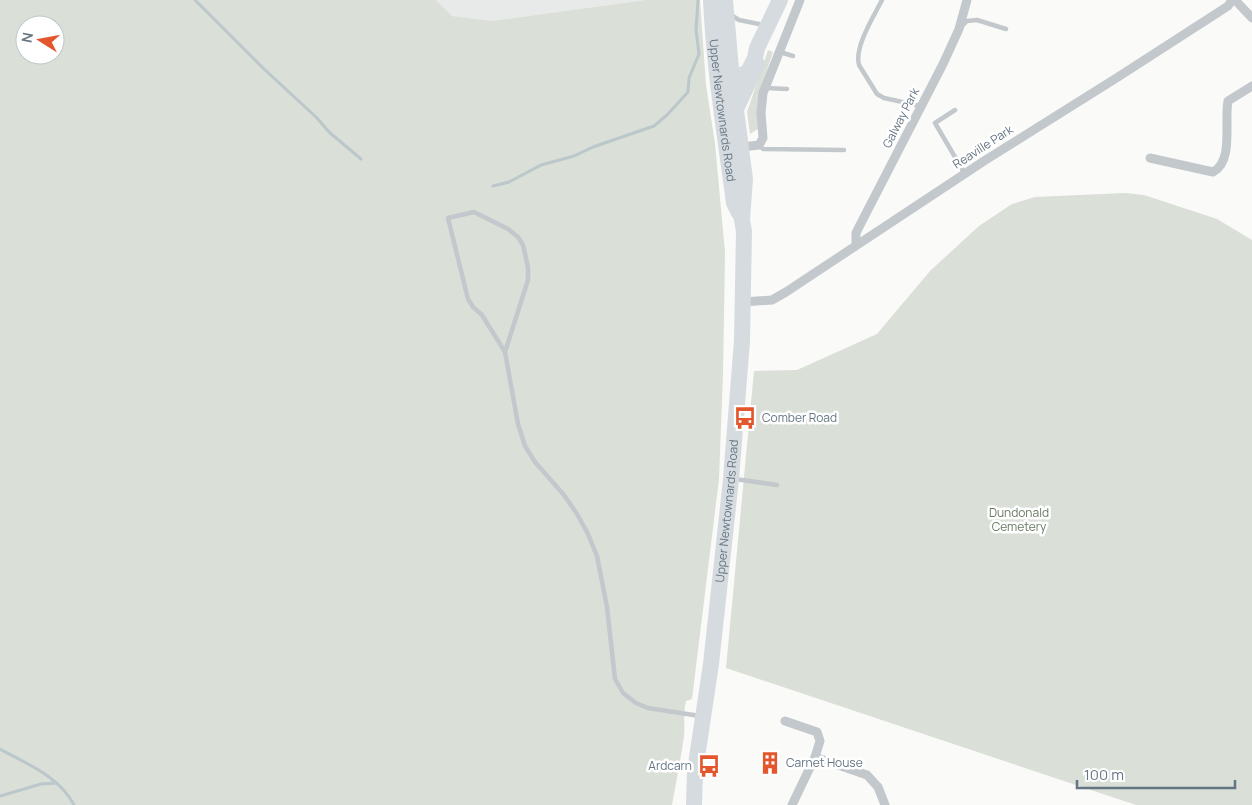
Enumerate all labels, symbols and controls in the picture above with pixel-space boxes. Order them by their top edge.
north arrow [15,15,65,65]
text: N [16,31,37,44]
street label: Upper Newtownards Road [706,38,740,183]
street label: Galway Park [878,84,924,151]
street label: Reaville Park [949,120,1017,172]
bus stop icon: Comber Road [732,405,758,431]
place label: Comber Road [762,409,837,426]
street label: Upper Newtownards Road [711,439,742,583]
park label: Dundonald Cemetery [989,504,1049,535]
building icon: Carnet House [757,750,783,776]
bus stop icon: Ardcarn [696,753,722,779]
place label: Carnet House [786,754,863,771]
place label: Ardcarn [648,757,692,774]
scale bar [1077,758,1234,790]
text: 100 m [1084,764,1124,785]

